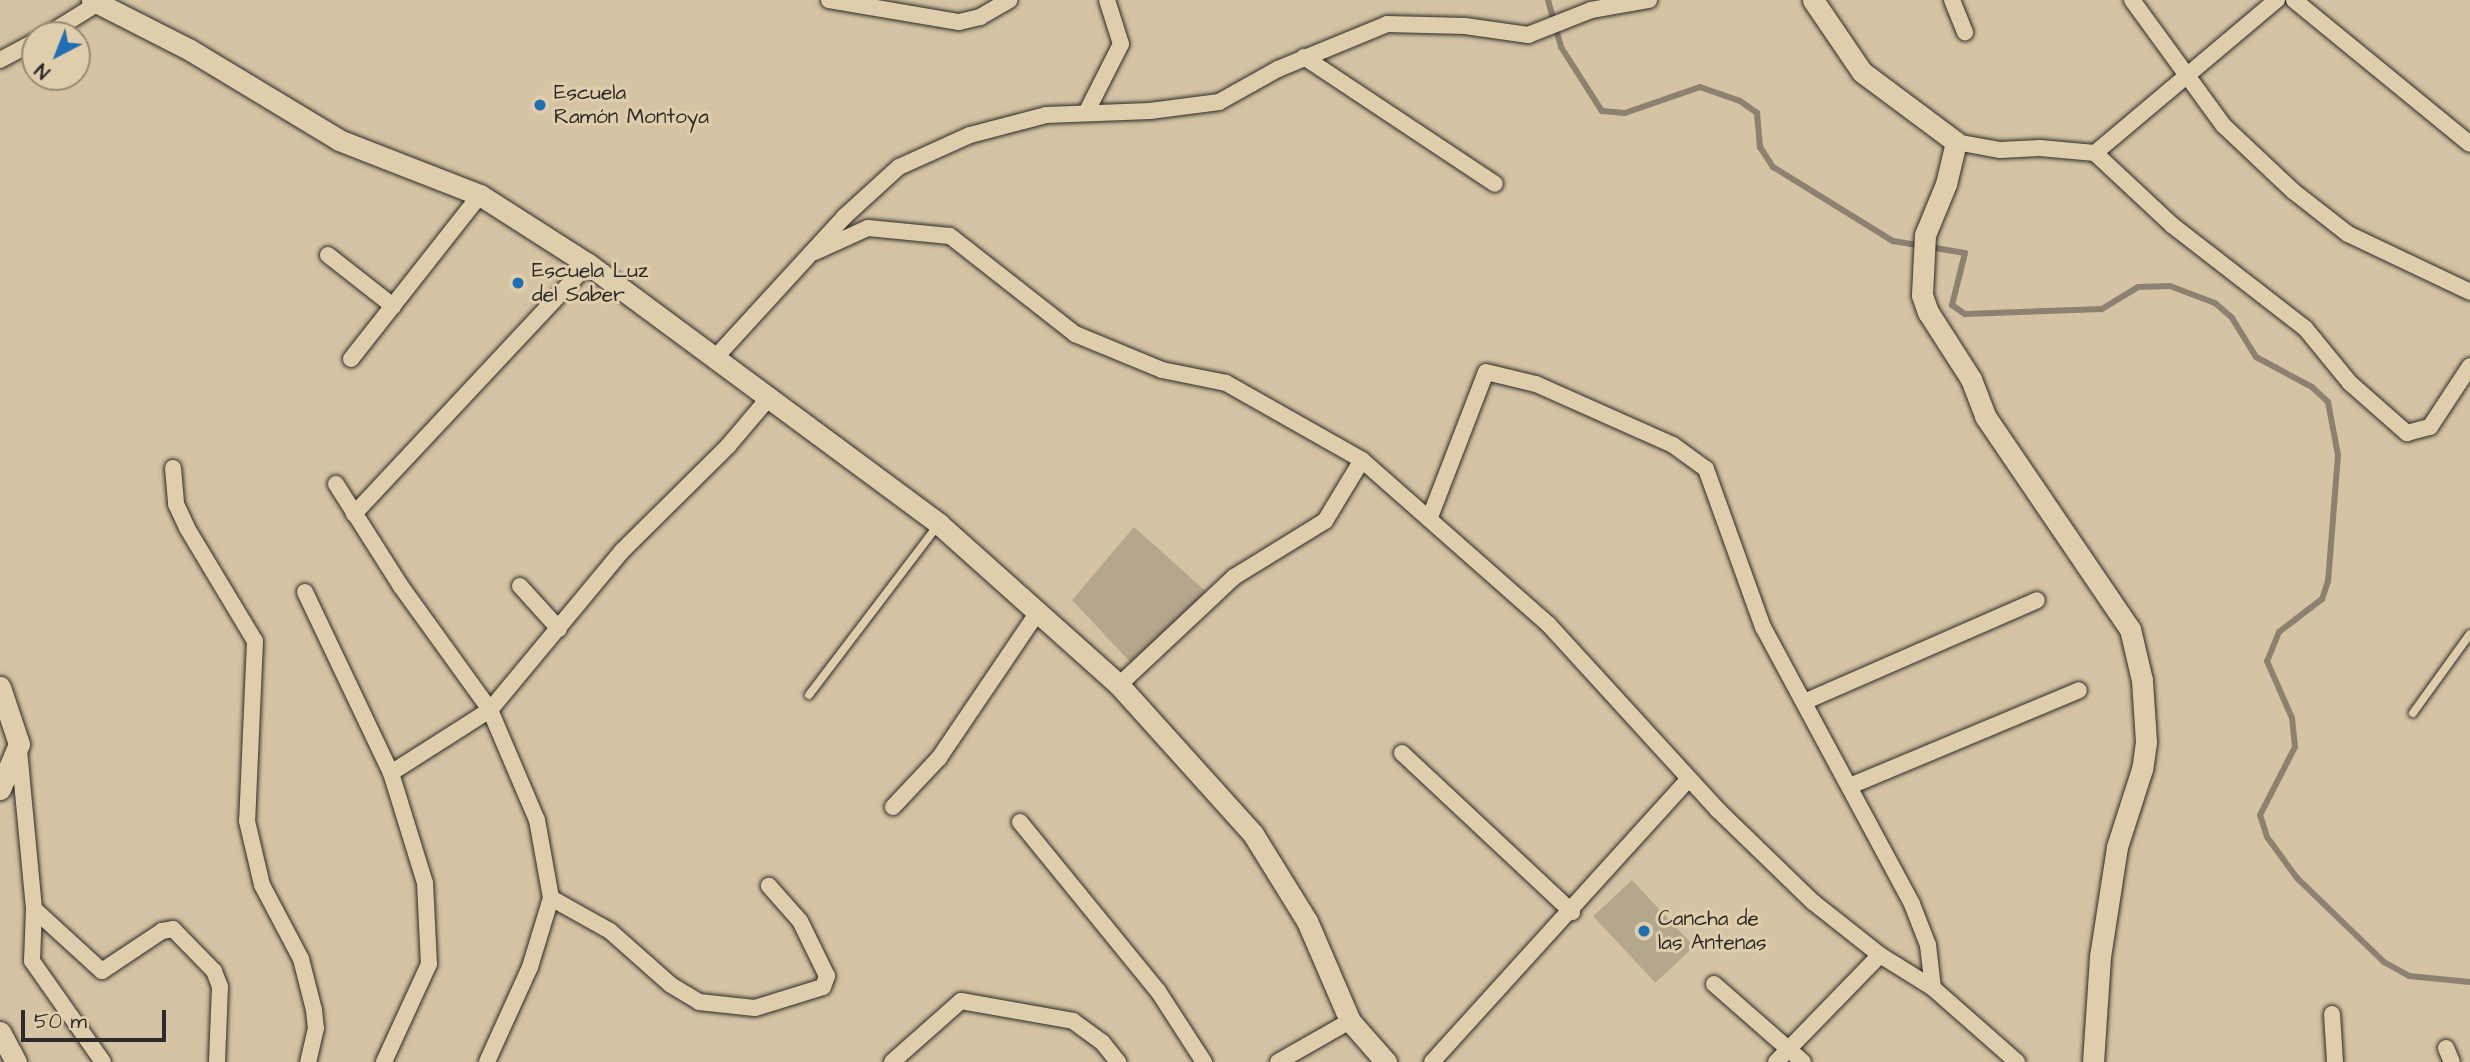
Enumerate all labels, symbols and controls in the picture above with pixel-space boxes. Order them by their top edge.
north arrow [21,21,91,91]
text: N [29,56,56,85]
place label: Escuela Ramón Montoya [554,80,709,130]
marker: Escuela Ramón Montoya [532,97,548,113]
place label: Escuela Luz del Saber [532,258,648,308]
marker: Escuela Luz del Saber [510,275,526,291]
place label: Cancha de las Antenas [1658,906,1766,956]
marker: Cancha de las Antenas [1636,923,1652,939]
scale bar [24,996,170,1040]
text: 50 m [34,1007,87,1036]

